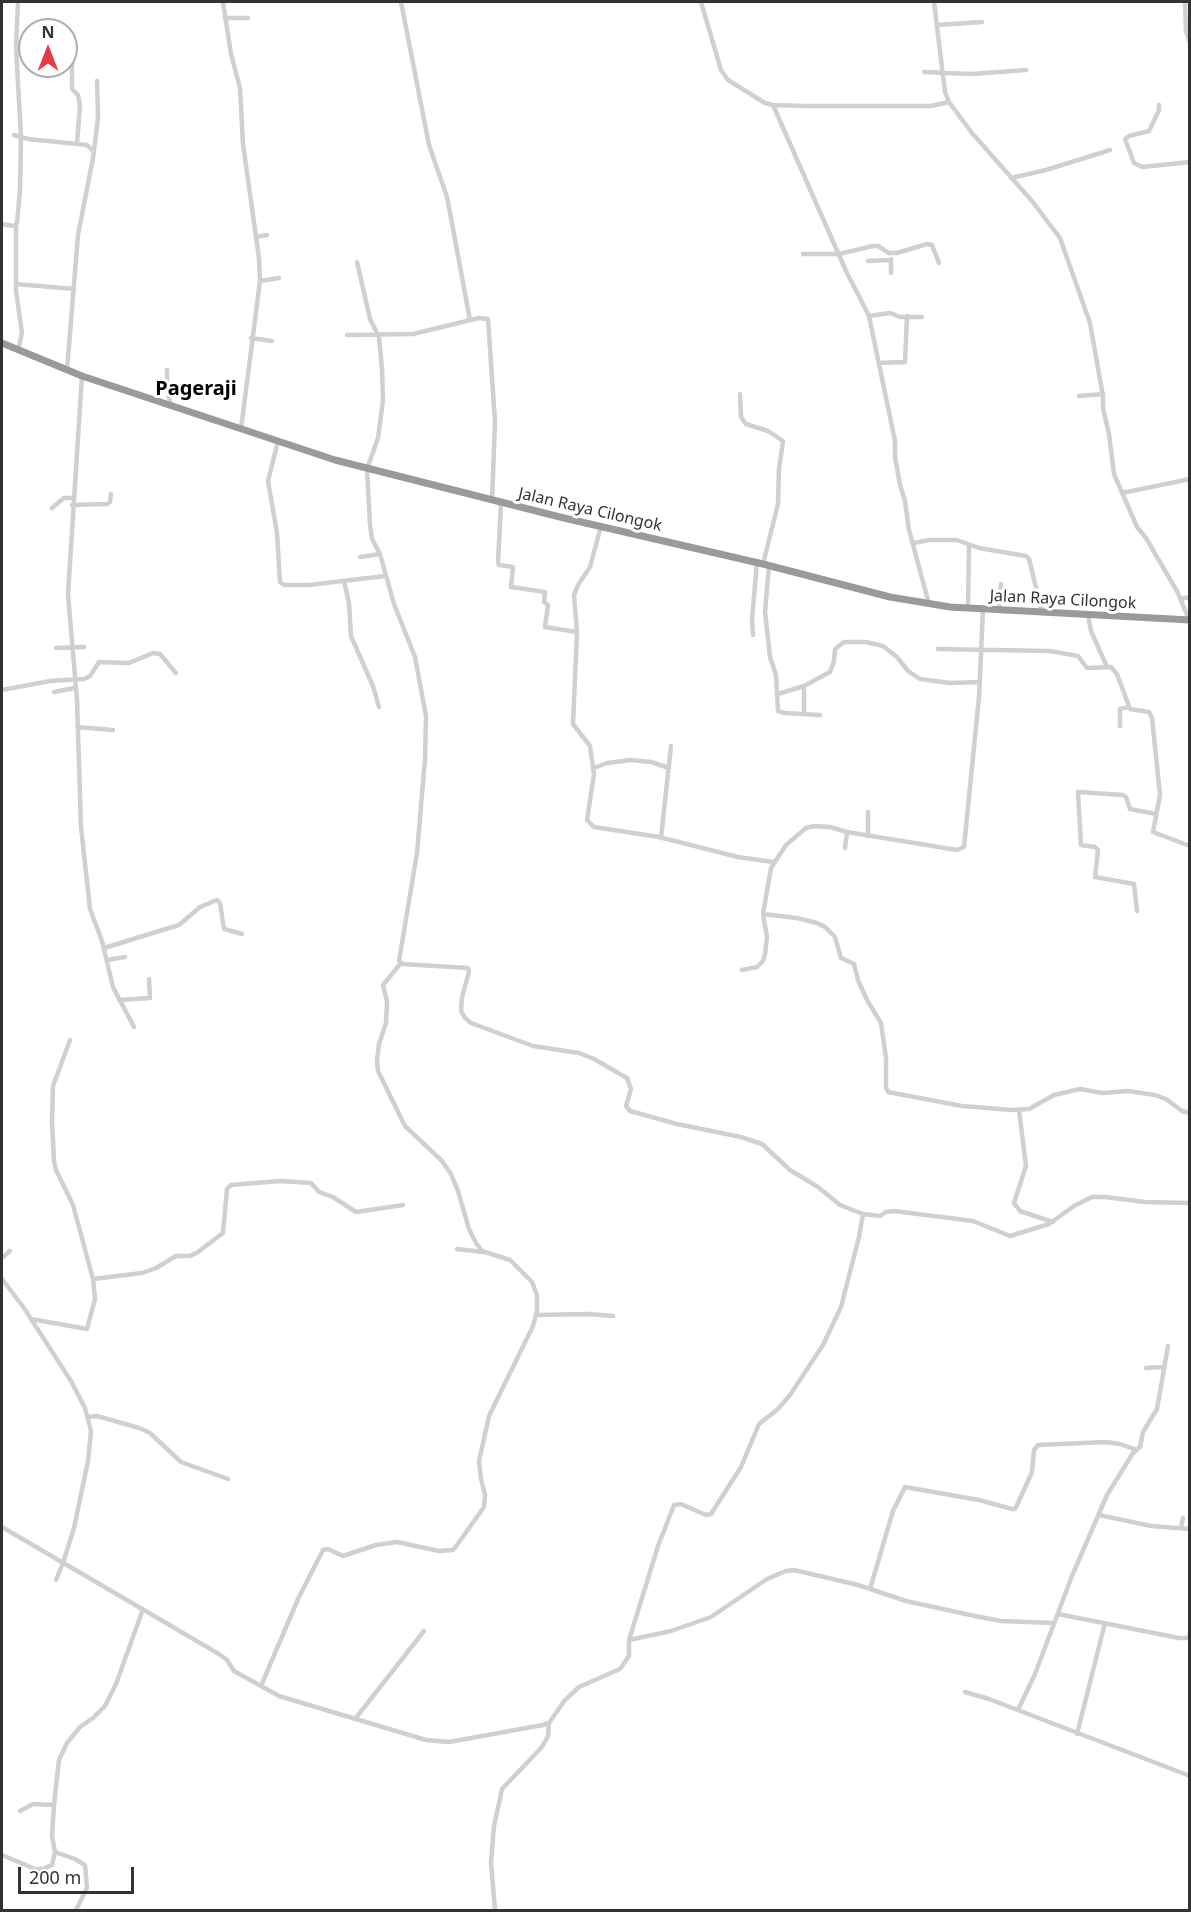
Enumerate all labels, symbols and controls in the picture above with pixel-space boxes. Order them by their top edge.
north arrow [18,18,78,78]
text: N [41,21,55,43]
district label: Pageraji [155,377,237,401]
street label: Jalan Raya Cilongok [516,484,664,536]
street label: Jalan Raya Cilongok [989,587,1137,613]
scale bar [21,1855,136,1893]
text: 200 m [29,1865,81,1889]

